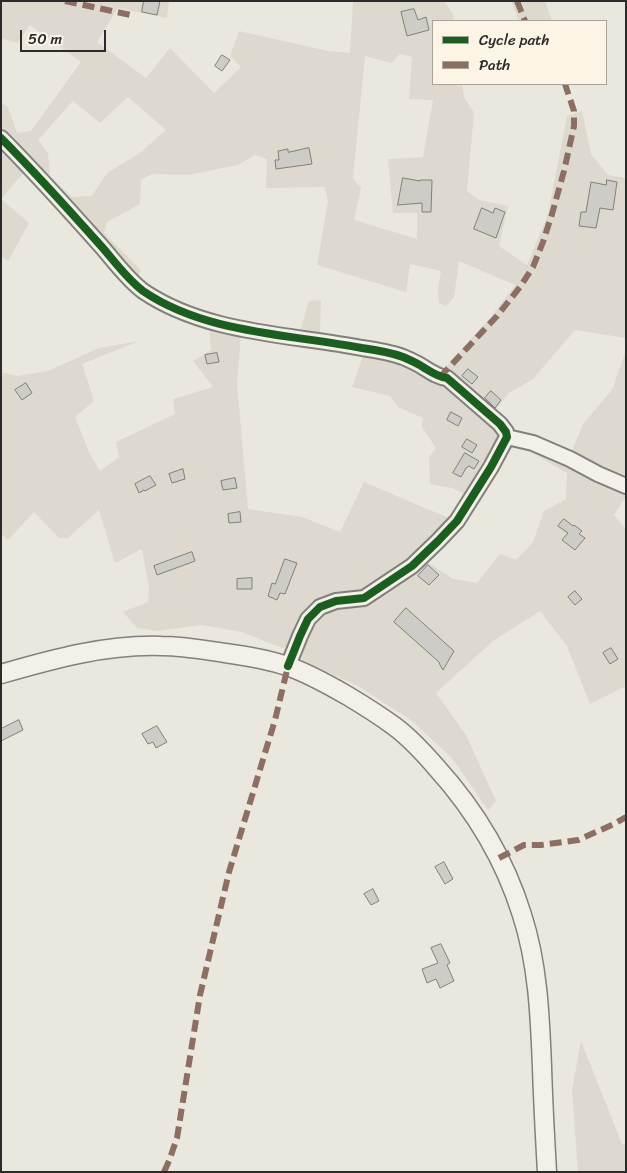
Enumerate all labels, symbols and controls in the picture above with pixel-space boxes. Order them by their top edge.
scale bar [22,20,109,52]
legend [432,20,607,85]
text: 50 m [28,26,62,52]
text: Cycle path [479,27,549,53]
text: Path [479,52,510,78]

